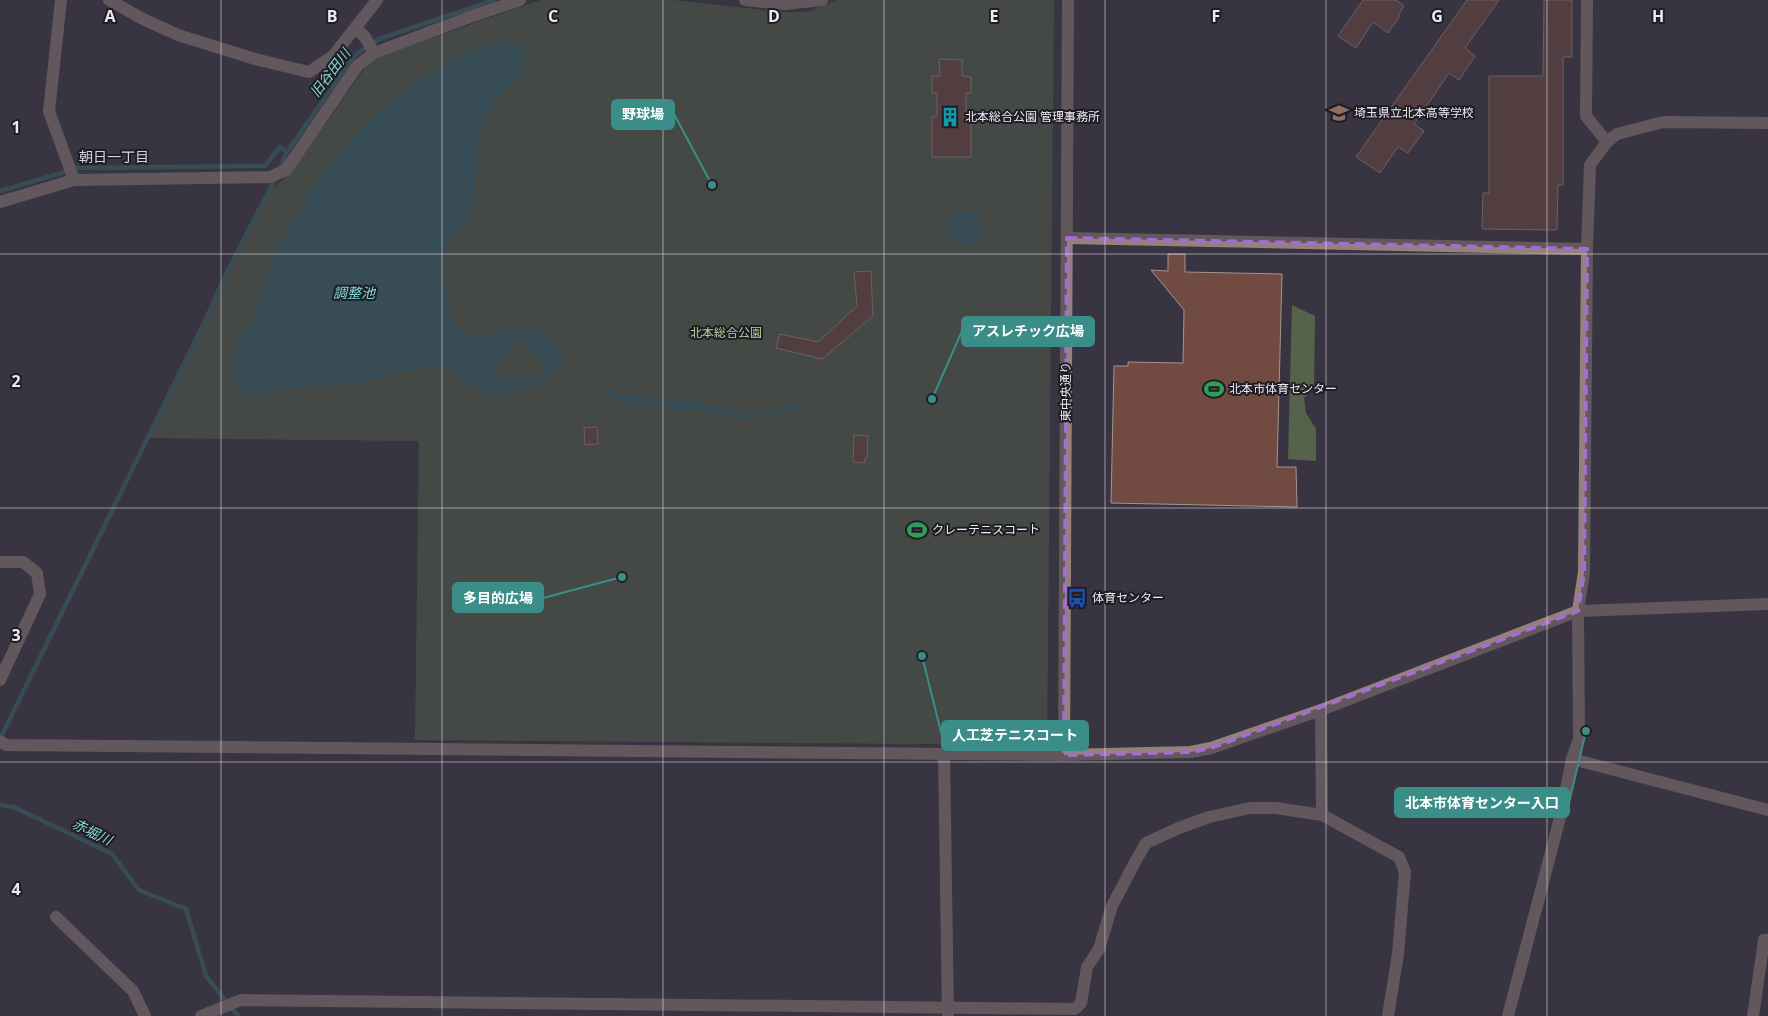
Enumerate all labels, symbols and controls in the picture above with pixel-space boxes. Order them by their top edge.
text: A [104,5,116,27]
text: B [327,5,337,27]
text: C [548,5,558,27]
text: D [768,5,780,27]
text: E [990,5,999,27]
text: F [1212,5,1220,27]
text: G [1431,5,1443,27]
text: H [1652,5,1664,27]
water label: 旧谷田川 [305,43,355,101]
callout: 野球場 [612,100,674,129]
school or university icon: 埼玉県立北本高等学校 [1328,102,1350,124]
text: 野球場 [622,104,664,123]
place label: 埼玉県立北本高等学校 [1354,104,1474,121]
building icon: 北本総合公園 管理事務所 [939,106,961,128]
place label: 北本総合公園 管理事務所 [965,108,1100,125]
text: 1 [11,116,21,138]
district label: 朝日一丁目 [79,147,149,166]
water label: 調整池 [333,283,377,302]
callout: アスレチック広場 [962,317,1094,346]
text: アスレチック広場 [972,321,1084,340]
park label: 北本総合公園 [690,324,762,341]
street label: 東中央通り [1057,362,1074,422]
text: 2 [11,370,21,392]
sports icon: 北本市体育センター [1203,378,1225,400]
place label: 北本市体育センター [1229,380,1337,397]
sports icon: クレーテニスコート [906,519,928,541]
place label: クレーテニスコート [932,521,1040,538]
callout: 多目的広場 [453,583,543,612]
bus stop icon: 体育センター [1066,587,1088,609]
text: 多目的広場 [463,588,533,607]
place label: 体育センター [1092,589,1164,606]
text: 3 [11,624,21,646]
callout: 人工芝テニスコート [942,721,1088,750]
text: 人工芝テニスコート [952,725,1078,744]
callout: 北本市体育センター入口 [1395,788,1569,817]
text: 北本市体育センター入口 [1405,793,1559,812]
water label: 赤堀川 [69,814,117,850]
text: 4 [11,878,21,900]

